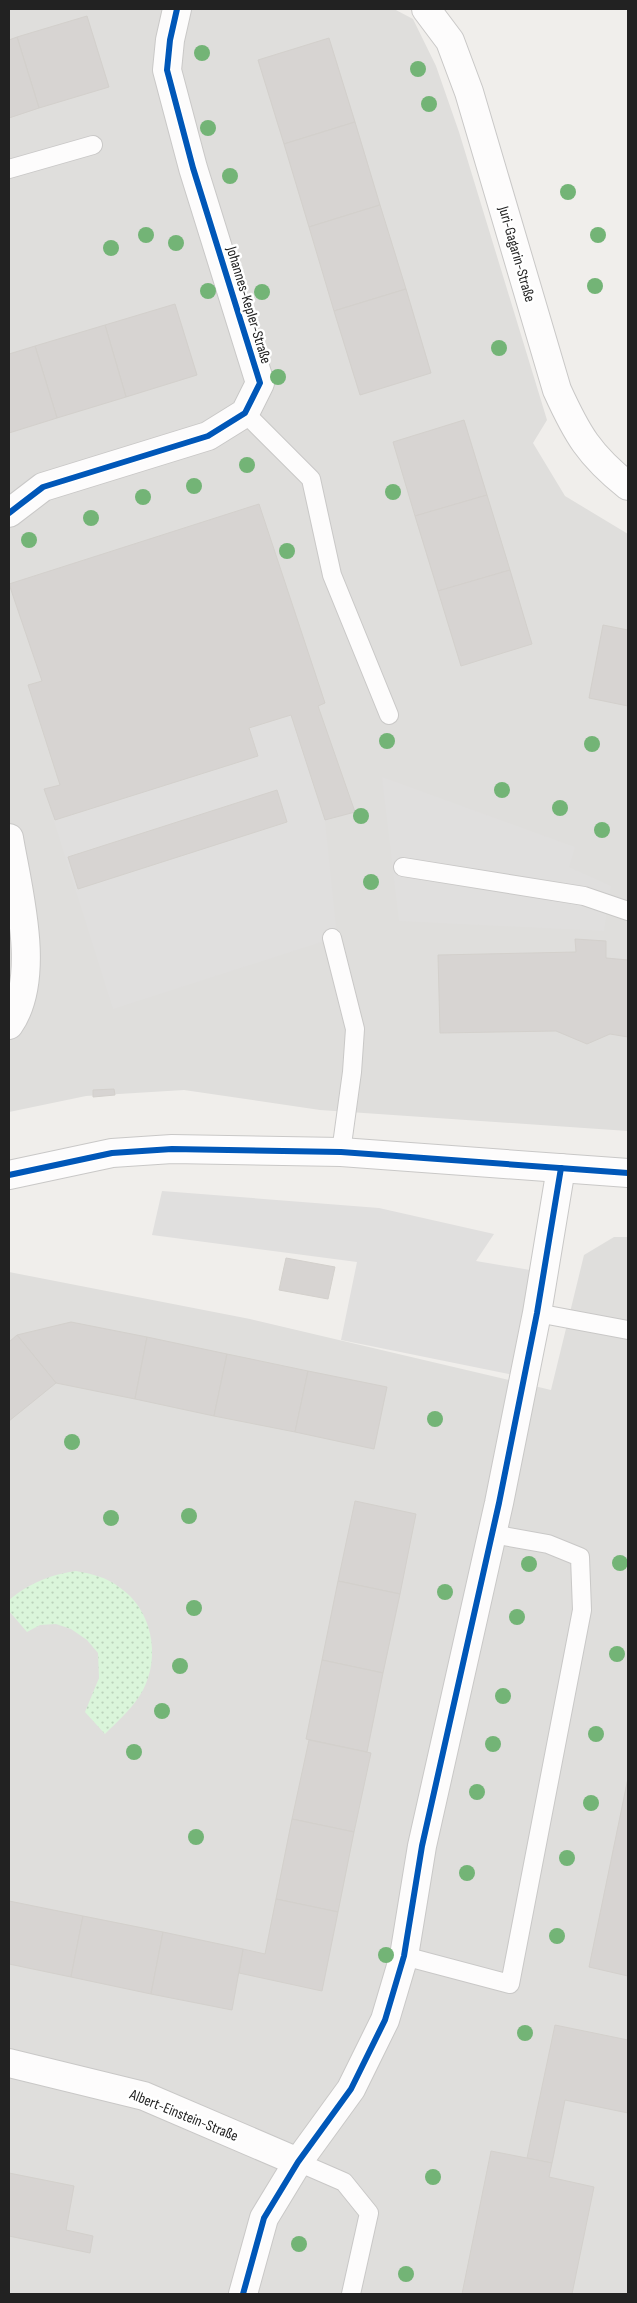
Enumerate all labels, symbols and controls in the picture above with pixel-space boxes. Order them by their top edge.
street label: Juri-Gagarin-Straße [493,203,539,304]
street label: Johannes-Kepler-Straße [221,243,275,366]
street label: Albert-Einstein-Straße [126,2085,241,2146]

